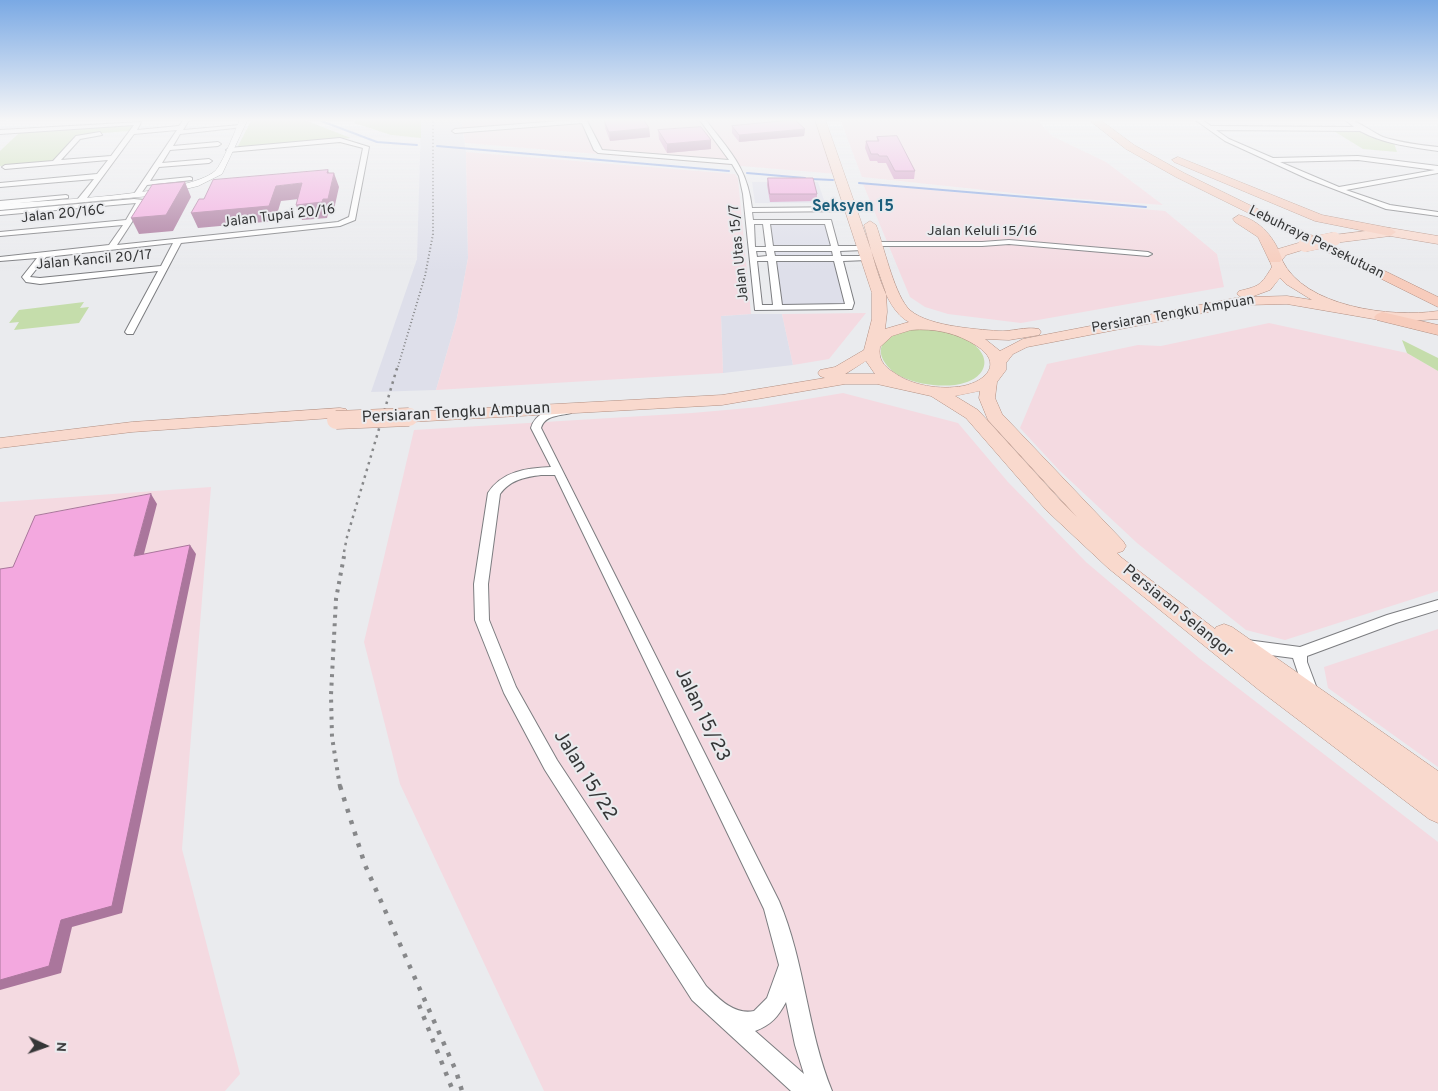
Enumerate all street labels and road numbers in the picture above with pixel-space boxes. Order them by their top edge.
street label: Jalan 20/16C [20,202,106,228]
street label: Jalan Tupai 20/16 [222,202,336,232]
street label: Lebuhraya Persekutuan [1245,203,1387,283]
street label: Jalan Utas 15/7 [727,204,753,302]
street label: Jalan Keluli 15/16 [927,224,1037,240]
street label: Jalan Kancil 20/17 [35,248,153,274]
street label: Persiaran Tengku Ampuan [1090,292,1256,338]
street label: Persiaran Tengku Ampuan [361,399,551,429]
street label: Persiaran Selangor [1118,562,1236,662]
street label: Jalan 15/23 [668,664,734,766]
street label: Jalan 15/22 [547,727,621,825]

